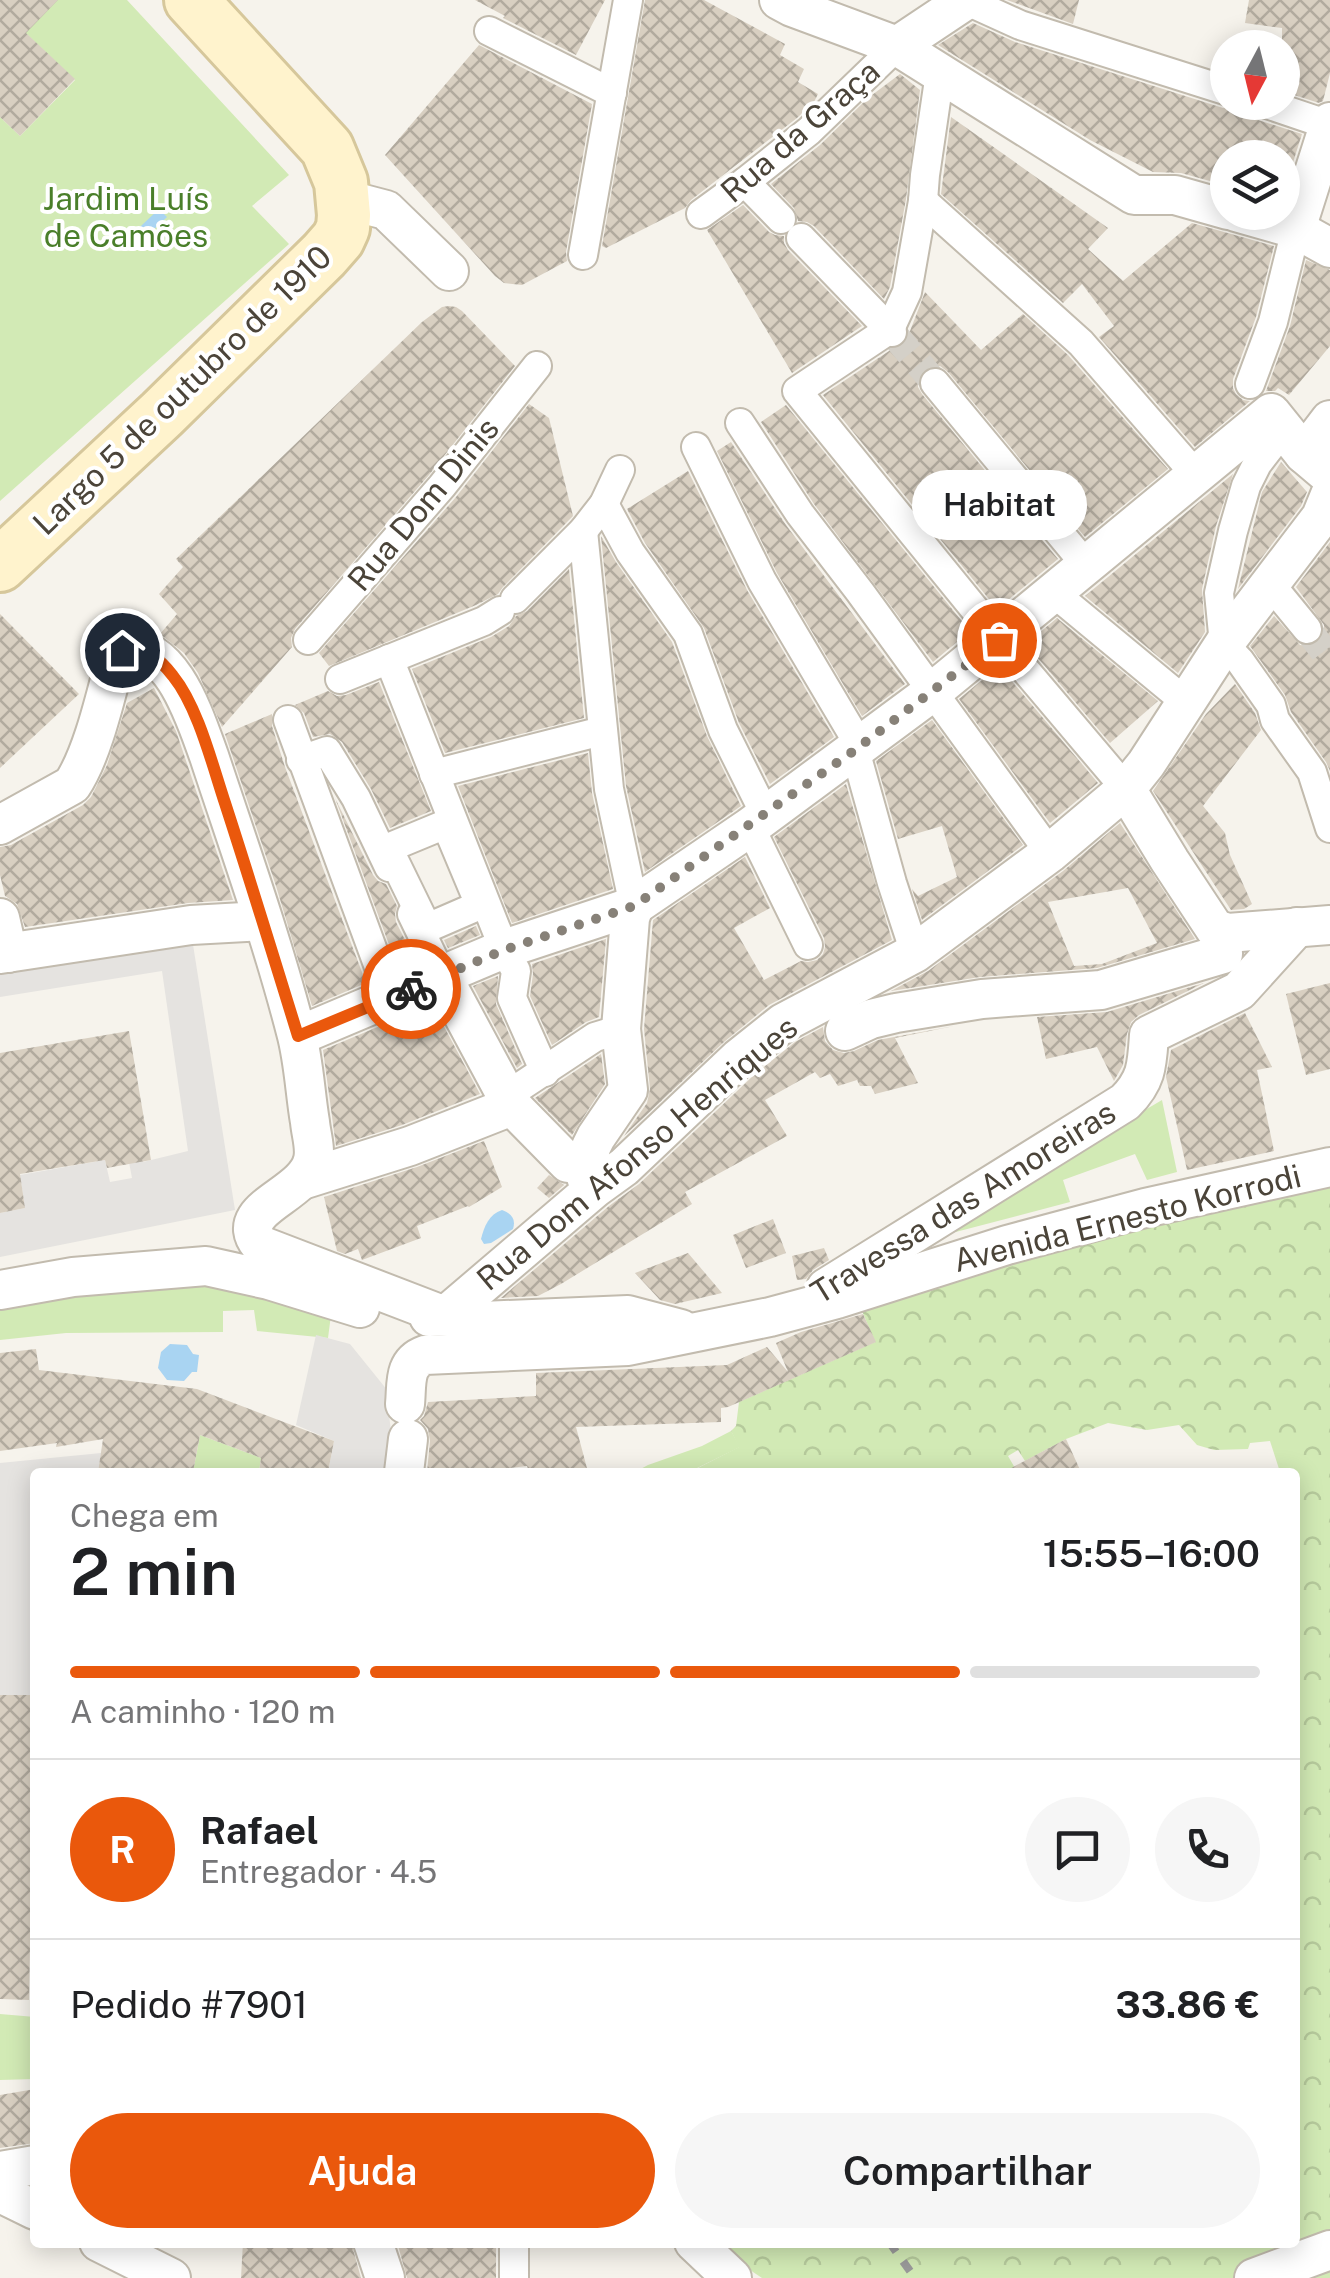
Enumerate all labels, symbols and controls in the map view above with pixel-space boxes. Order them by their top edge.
north arrow [1210,30,1300,120]
map controls [1210,30,1300,230]
street label: Rua da Graça [713,52,887,210]
button: layers [1210,140,1300,230]
park label: Jardim Luís de Camões [43,180,209,254]
street label: Largo 5 de outubro de 1910 [25,238,339,542]
street label: Rua Dom Dinis [340,410,506,598]
callout: Habitat [912,470,1086,540]
text: Habitat [943,486,1056,523]
pin [957,598,1042,683]
pin [80,608,165,693]
icon: bag [972,613,1027,668]
icon: home [95,623,150,678]
courier [361,939,461,1039]
icon: bike [384,962,439,1017]
street label: Rua Dom Afonso Henriques [470,1008,804,1298]
street label: Travessa das Amoreiras [804,1093,1122,1311]
street label: Avenida Ernesto Korrodi [949,1157,1305,1279]
text: Chega em [70,1497,219,1534]
text: 15:55–16:00 [1043,1531,1260,1576]
text: 2 min [70,1533,238,1610]
text: A caminho · 120 m [70,1693,335,1730]
button: chat [1025,1797,1130,1902]
button: phone [1155,1797,1260,1902]
text: Rafael [200,1808,319,1853]
text: R [109,1827,136,1872]
text: Entregador · 4.5 [200,1853,437,1890]
text: Pedido #7901 [70,1982,308,2027]
text: 33.86 € [1116,1982,1260,2027]
button: Ajuda [70,2113,655,2228]
button: Compartilhar [675,2113,1260,2228]

